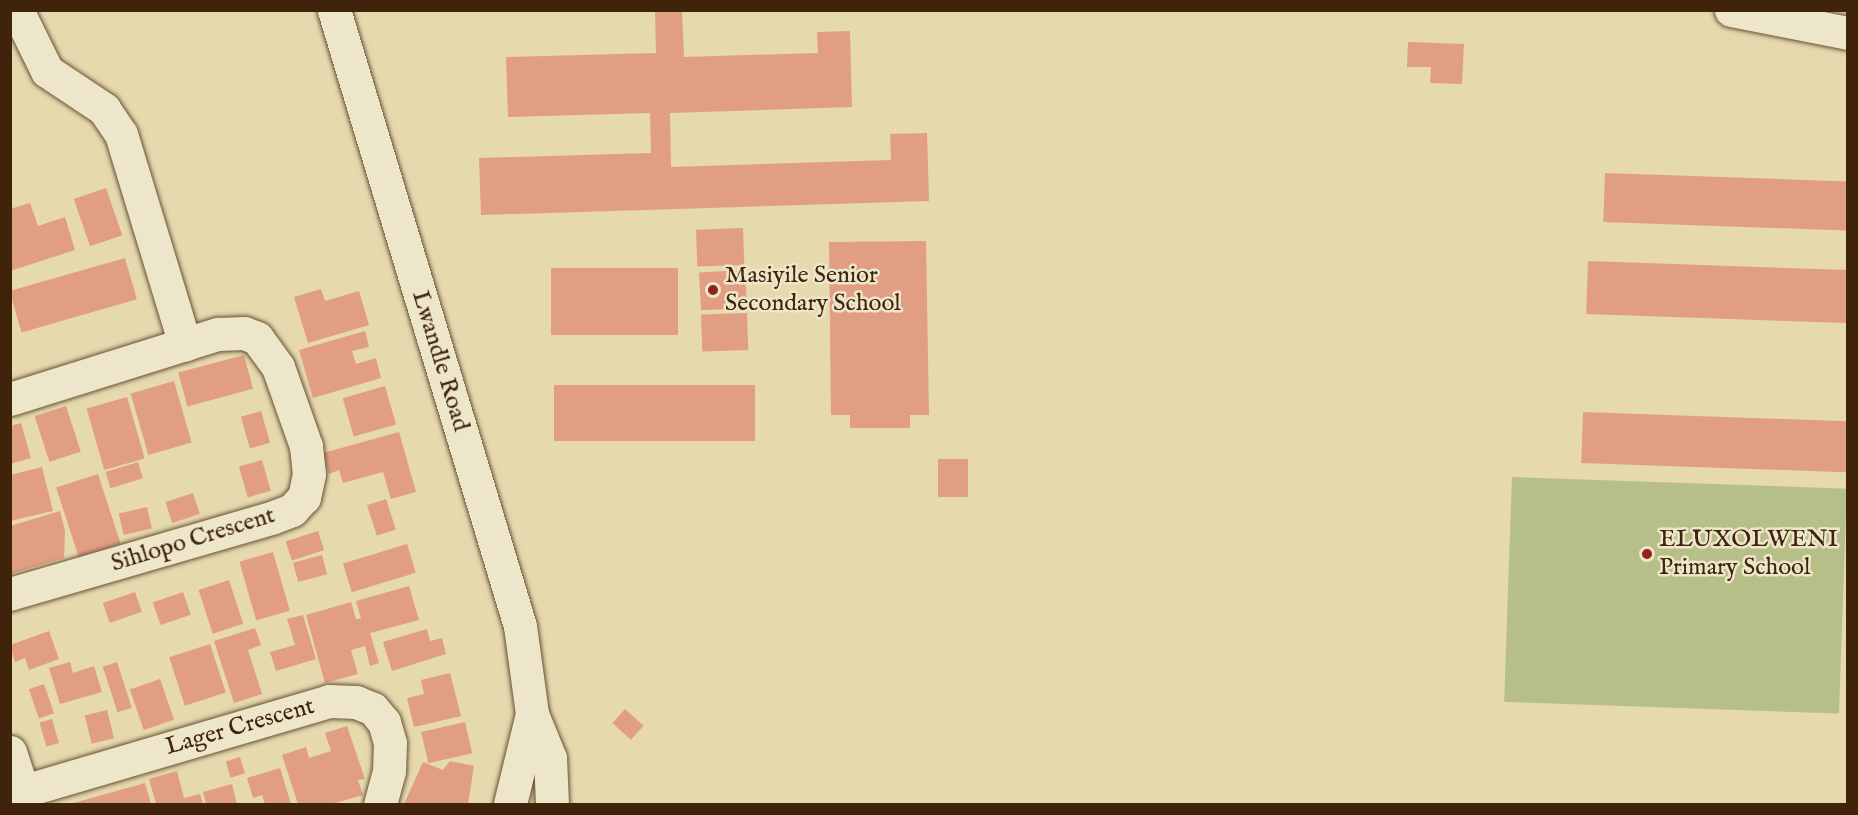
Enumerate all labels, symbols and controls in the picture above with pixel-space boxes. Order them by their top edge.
place label: Masiyile Senior Secondary School [725,262,901,318]
marker: Masiyile Senior Secondary School [706,283,720,297]
street label: Lwandle Road [405,287,475,435]
street label: Sihlopo Crescent [108,501,278,579]
place label: ELUXOLWENI Primary School [1659,526,1838,582]
marker: ELUXOLWENI Primary School [1640,547,1654,561]
street label: Lager Crescent [162,692,318,762]

